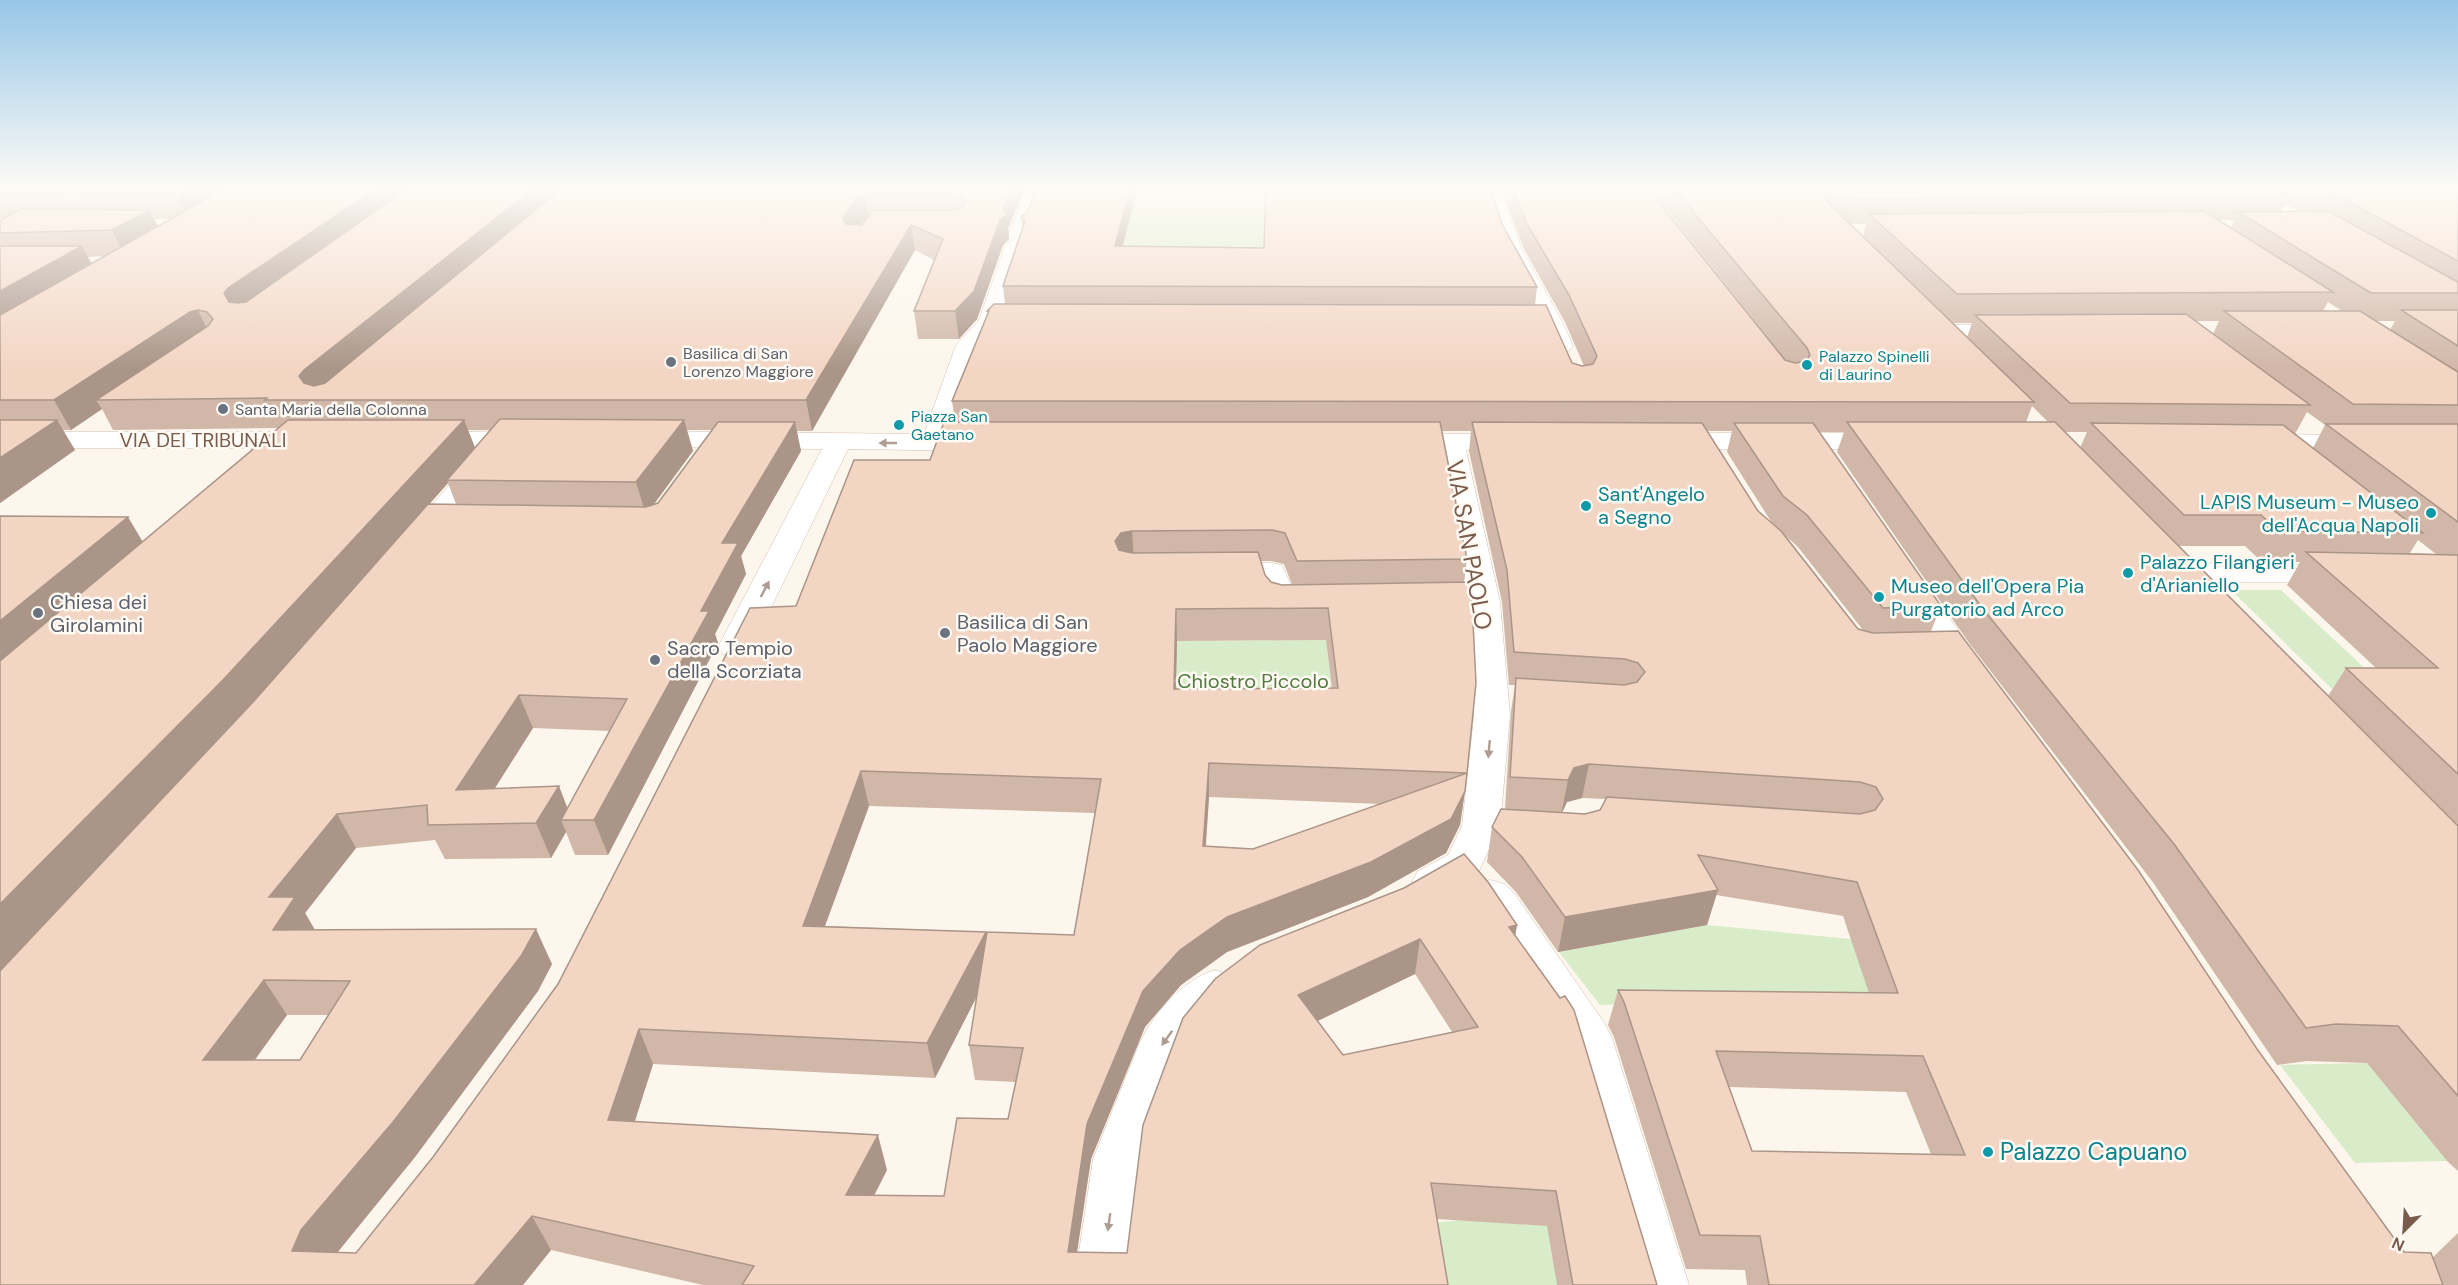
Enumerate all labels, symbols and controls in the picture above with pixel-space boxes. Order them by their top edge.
place label: Basilica di San Lorenzo Maggiore [683,343,814,382]
place label: Palazzo Spinelli di Laurino [1819,346,1930,385]
marker: Basilica di San Lorenzo Maggiore [664,355,678,369]
marker: Palazzo Spinelli di Laurino [1800,358,1814,372]
place label: Santa Maria della Colonna [235,399,427,420]
marker: Santa Maria della Colonna [216,402,230,416]
place label: Piazza San Gaetano [911,406,988,445]
marker: Piazza San Gaetano [892,418,906,432]
street label: VIA DEI TRIBUNALI [120,427,286,453]
one-way arrow [878,438,897,448]
street label: VIA SAN PAOLO [1439,458,1500,632]
place label: Sant'Angelo a Segno [1598,481,1705,530]
place label: LAPIS Museum - Museo dell'Acqua Napoli [2200,489,2419,538]
marker: Sant'Angelo a Segno [1579,499,1593,513]
marker: LAPIS Museum - Museo dell'Acqua Napoli [2424,506,2438,520]
place label: Palazzo Filangieri d'Arianiello [2140,549,2295,598]
marker: Palazzo Filangieri d'Arianiello [2121,566,2135,580]
place label: Museo dell'Opera Pia Purgatorio ad Arco [1891,573,2084,622]
one-way arrow [760,580,770,597]
place label: Chiesa dei Girolamini [50,589,147,638]
marker: Museo dell'Opera Pia Purgatorio ad Arco [1872,590,1886,604]
marker: Chiesa dei Girolamini [31,606,45,620]
place label: Basilica di San Paolo Maggiore [957,609,1098,658]
marker: Basilica di San Paolo Maggiore [938,626,952,640]
place label: Sacro Tempio della Scorziata [667,635,802,684]
marker: Sacro Tempio della Scorziata [648,653,662,667]
park label: Chiostro Piccolo [1177,668,1329,694]
one-way arrow [1484,739,1494,758]
one-way arrow [1161,1030,1174,1046]
place label: Palazzo Capuano [2000,1136,2188,1167]
marker: Palazzo Capuano [1981,1145,1995,1159]
north arrow [2374,1201,2434,1261]
one-way arrow [1105,1213,1114,1232]
text: N [2389,1232,2408,1256]

